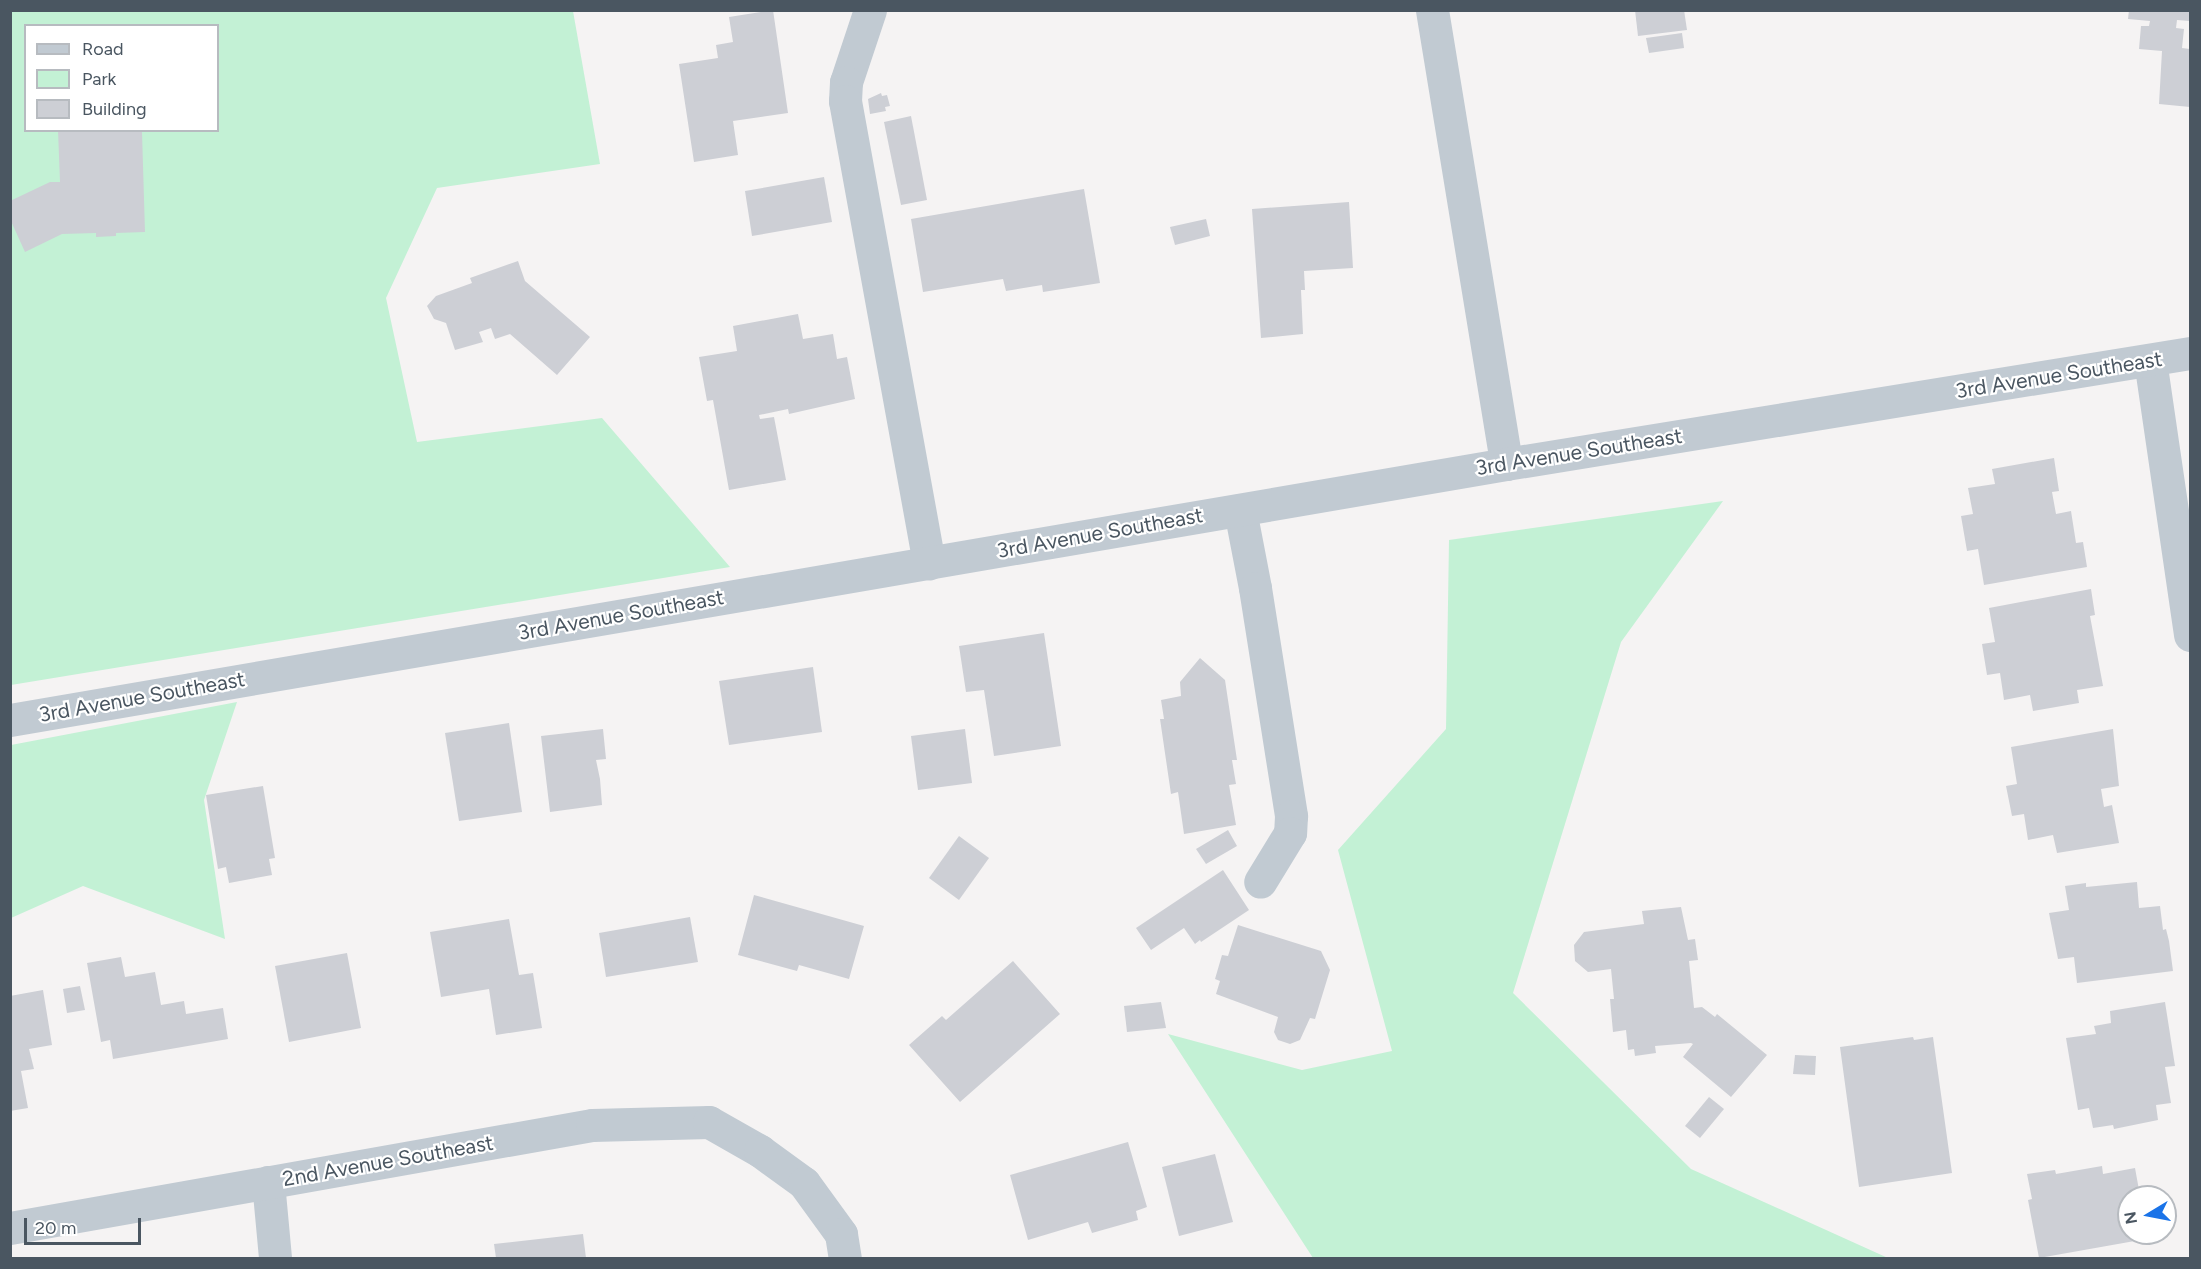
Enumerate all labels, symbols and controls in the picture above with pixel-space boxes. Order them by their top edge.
legend [24,24,219,132]
text: Road [82,38,123,60]
text: Park [82,68,116,90]
text: Building [82,98,147,120]
street label: 3rd Avenue Southeast [1954,346,2164,404]
street label: 3rd Avenue Southeast [1474,423,1684,481]
street label: 3rd Avenue Southeast [995,502,1205,564]
street label: 3rd Avenue Southeast [516,584,726,646]
street label: 3rd Avenue Southeast [37,666,247,728]
street label: 2nd Avenue Southeast [281,1130,495,1192]
north arrow [2117,1185,2177,1245]
scale bar [27,1206,144,1244]
text: N [2120,1210,2141,1226]
text: 20 m [35,1217,76,1239]

